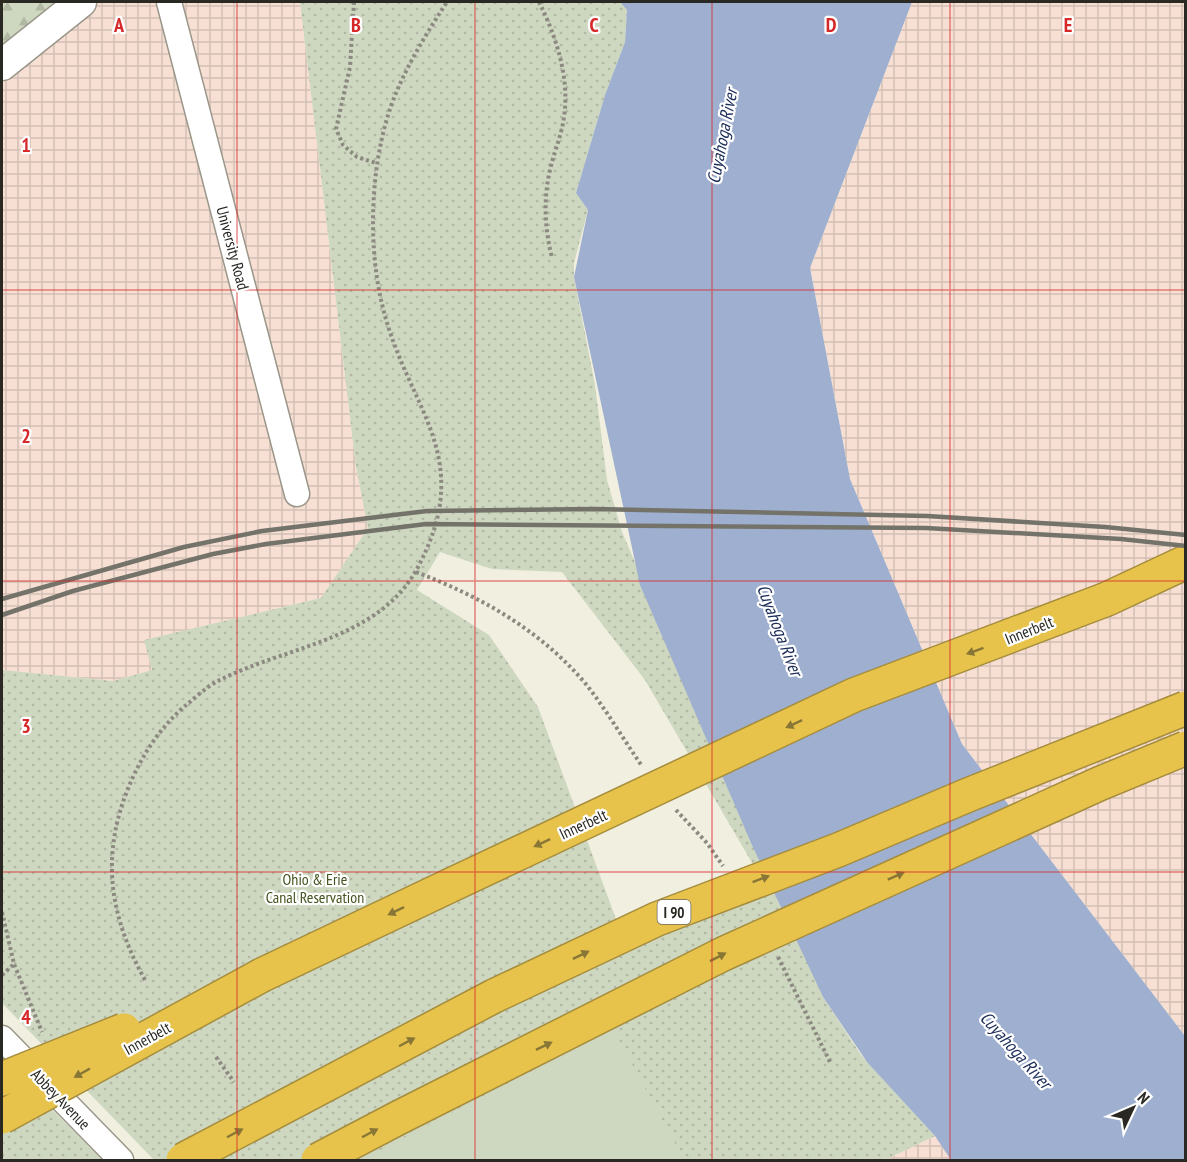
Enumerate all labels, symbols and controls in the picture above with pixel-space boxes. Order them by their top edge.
text: A [113,12,125,38]
text: B [351,12,361,38]
text: C [589,12,599,38]
text: D [826,12,837,38]
text: E [1064,12,1072,38]
water label: Cuyahoga River [702,84,743,185]
text: 1 [21,132,31,158]
street label: University Road [212,204,254,292]
text: 2 [21,423,31,449]
water label: Cuyahoga River [752,581,809,682]
street label: Innerbelt [1002,611,1057,649]
one-way arrow [966,647,984,657]
text: 3 [21,713,31,739]
one-way arrow [786,719,803,728]
street label: Innerbelt [556,804,611,844]
one-way arrow [533,838,550,847]
park label: Ohio & Erie Canal Reservation [266,869,364,907]
one-way arrow [887,872,904,881]
one-way arrow [752,874,770,884]
road number: I 90 [658,900,690,924]
one-way arrow [388,907,405,916]
one-way arrow [573,950,590,959]
one-way arrow [710,952,727,962]
text: 4 [21,1004,31,1030]
water label: Cuyahoga River [975,1007,1059,1096]
street label: Innerbelt [120,1017,174,1059]
one-way arrow [399,1037,416,1047]
one-way arrow [536,1041,553,1050]
street label: Abbey Avenue [27,1064,95,1134]
one-way arrow [73,1068,90,1078]
north arrow [1103,1078,1163,1138]
text: N [1134,1088,1154,1108]
one-way arrow [226,1128,243,1138]
one-way arrow [362,1128,379,1138]

